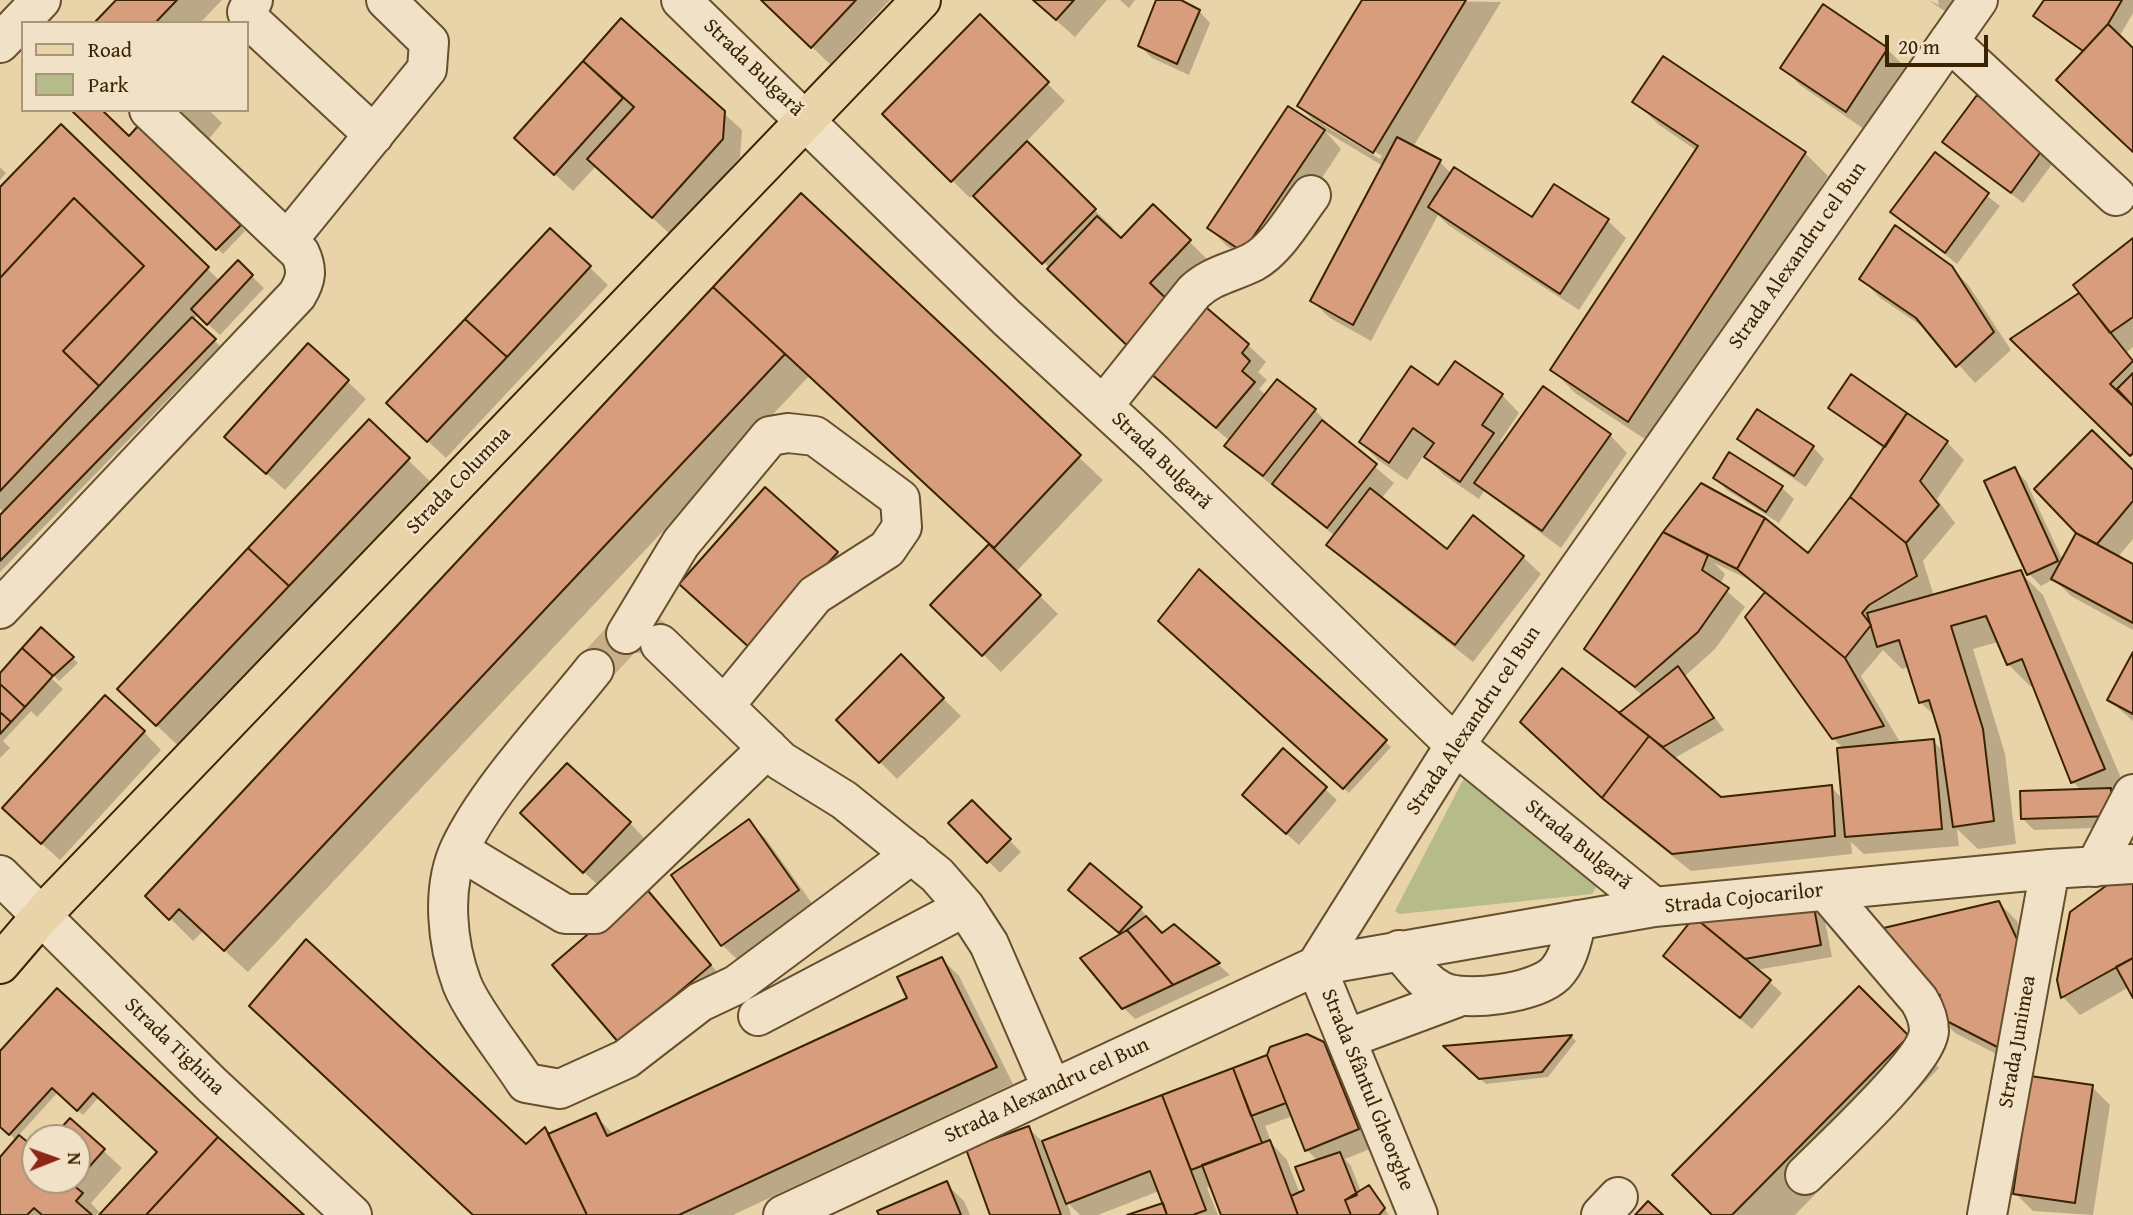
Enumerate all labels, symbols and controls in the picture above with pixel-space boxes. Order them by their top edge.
street label: Strada Bulgară [698,14,808,122]
legend [21,21,248,112]
scale bar [1888,21,1991,65]
text: 20 m [1898,31,1940,62]
text: Road [88,34,132,65]
text: Park [88,69,129,100]
street label: Strada Alexandru cel Bun [1724,157,1872,355]
street label: Strada Bulgară [1106,407,1216,515]
street label: Strada Columna [401,422,517,540]
street label: Strada Alexandru cel Bun [1401,622,1547,820]
street label: Strada Bulgară [1520,794,1636,896]
street label: Strada Cojocarilor [1663,878,1825,920]
street label: Strada Junimea [1994,974,2042,1110]
street label: Strada Sfântul Gheorghe [1315,985,1419,1195]
street label: Strada Tighina [119,993,229,1101]
street label: Strada Alexandru cel Bun [941,1032,1153,1150]
north arrow [21,1124,91,1194]
text: N [61,1152,89,1165]

